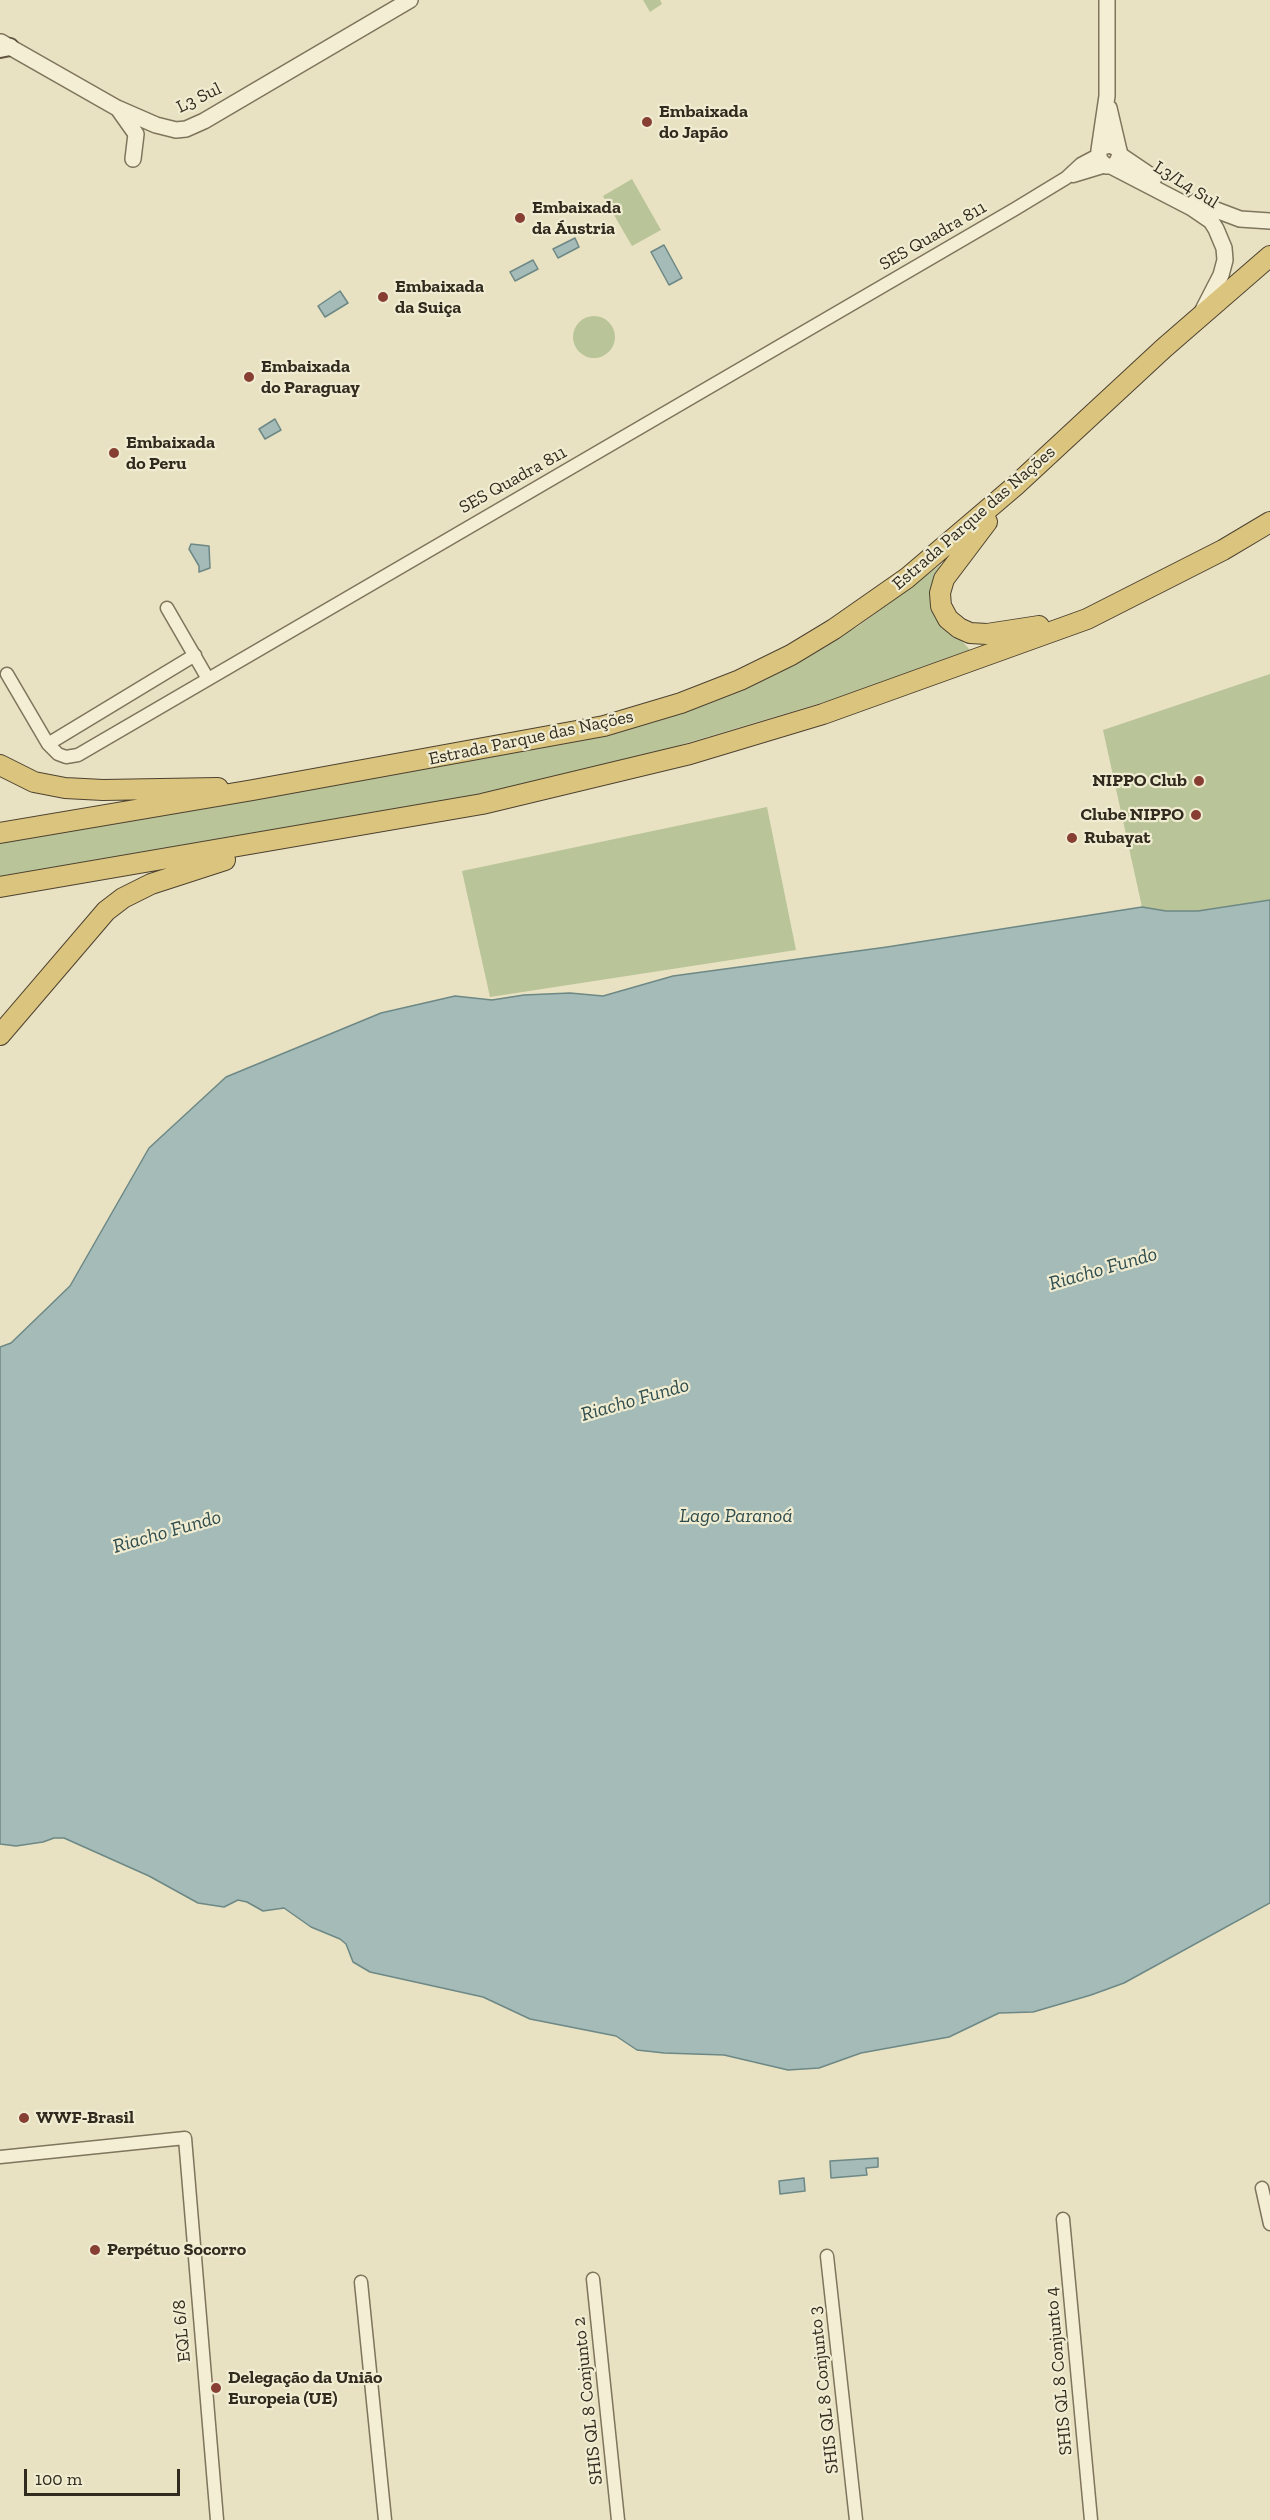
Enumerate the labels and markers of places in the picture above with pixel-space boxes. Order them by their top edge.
place label: Embaixada do Japão [659,101,748,144]
marker: Embaixada do Japão [640,115,654,129]
place label: Embaixada da Áustria [532,197,621,240]
marker: Embaixada da Áustria [513,211,527,225]
place label: Embaixada da Suiça [395,276,484,318]
marker: Embaixada da Suiça [376,290,390,304]
place label: Embaixada do Paraguay [261,356,360,398]
marker: Embaixada do Paraguay [242,370,256,384]
place label: Embaixada do Peru [126,432,215,474]
marker: Embaixada do Peru [107,446,121,460]
place label: NIPPO Club [1092,770,1187,792]
marker: NIPPO Club [1192,774,1206,788]
place label: Clube NIPPO [1081,804,1184,826]
marker: Clube NIPPO [1189,808,1203,822]
place label: Rubayat [1084,827,1150,849]
marker: Rubayat [1065,831,1079,845]
place label: WWF-Brasil [36,2107,134,2129]
marker: WWF-Brasil [17,2111,31,2125]
place label: Perpétuo Socorro [107,2239,246,2261]
marker: Perpétuo Socorro [88,2243,102,2257]
place label: Delegação da União Europeia (UE) [228,2367,383,2410]
marker: Delegação da União Europeia (UE) [209,2381,223,2395]

